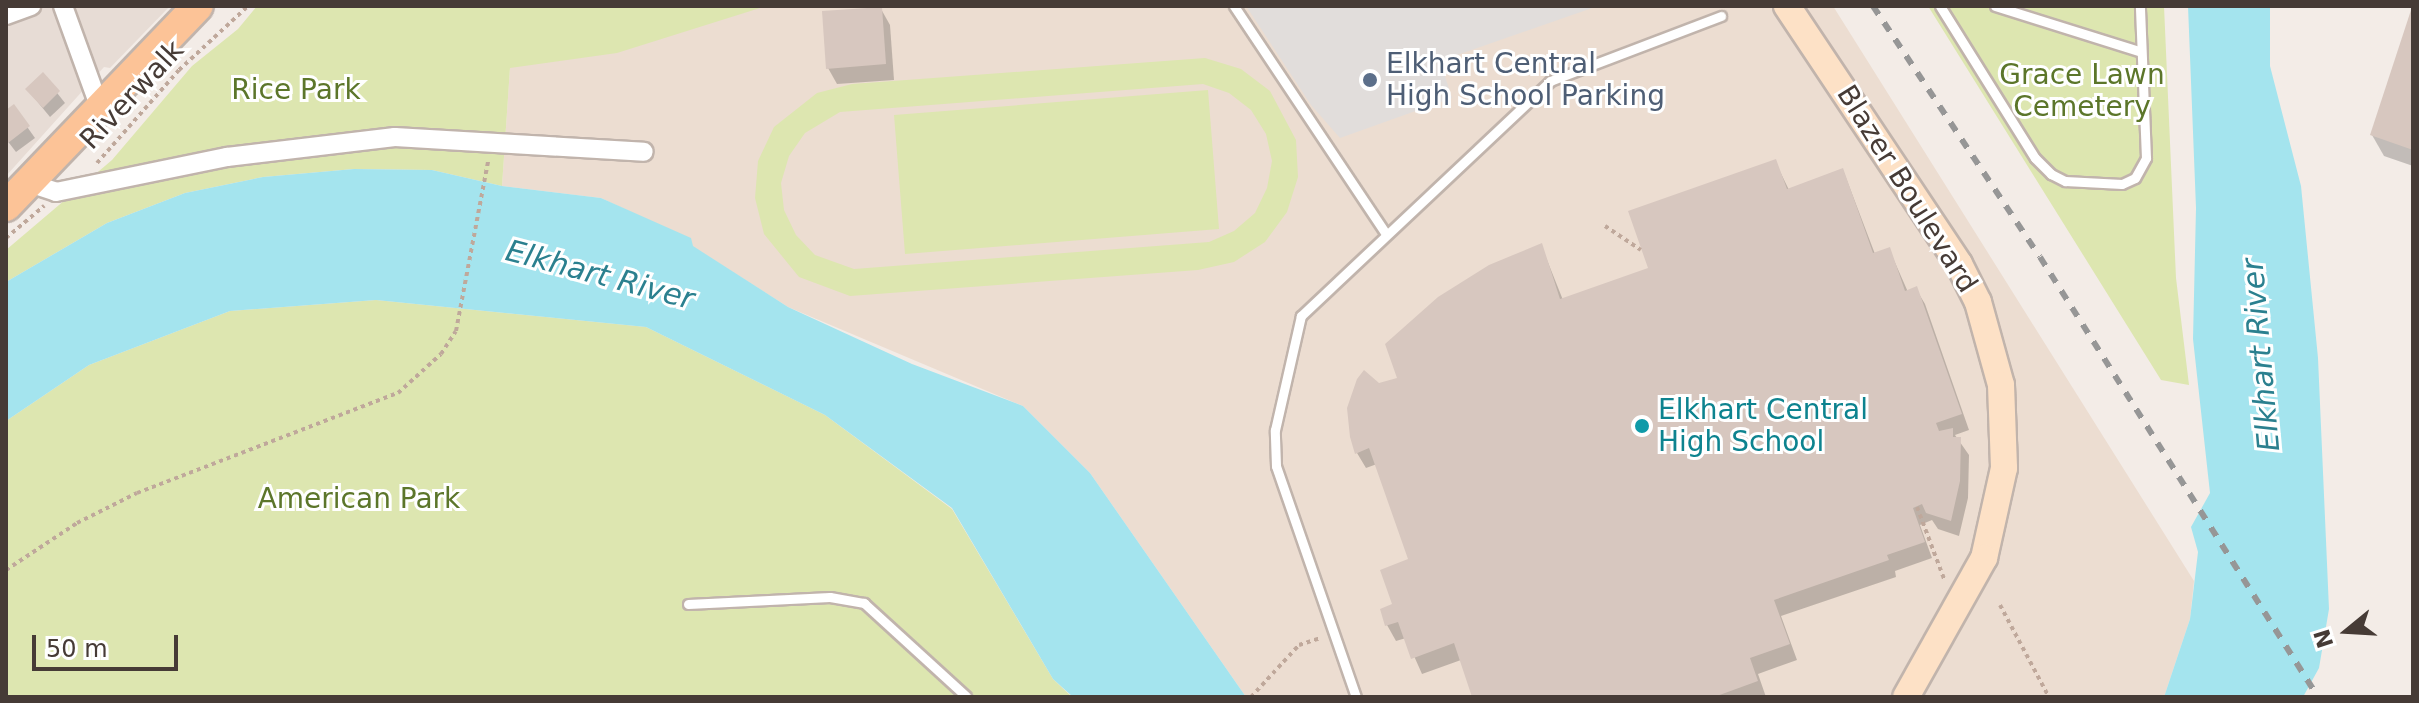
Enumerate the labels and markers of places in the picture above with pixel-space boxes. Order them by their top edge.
place label: Elkhart Central High School Parking [1386,47,1665,113]
marker: Elkhart Central High School Parking [1361,71,1379,89]
place label: Elkhart Central High School [1658,393,1868,459]
marker: Elkhart Central High School [1633,417,1651,435]

